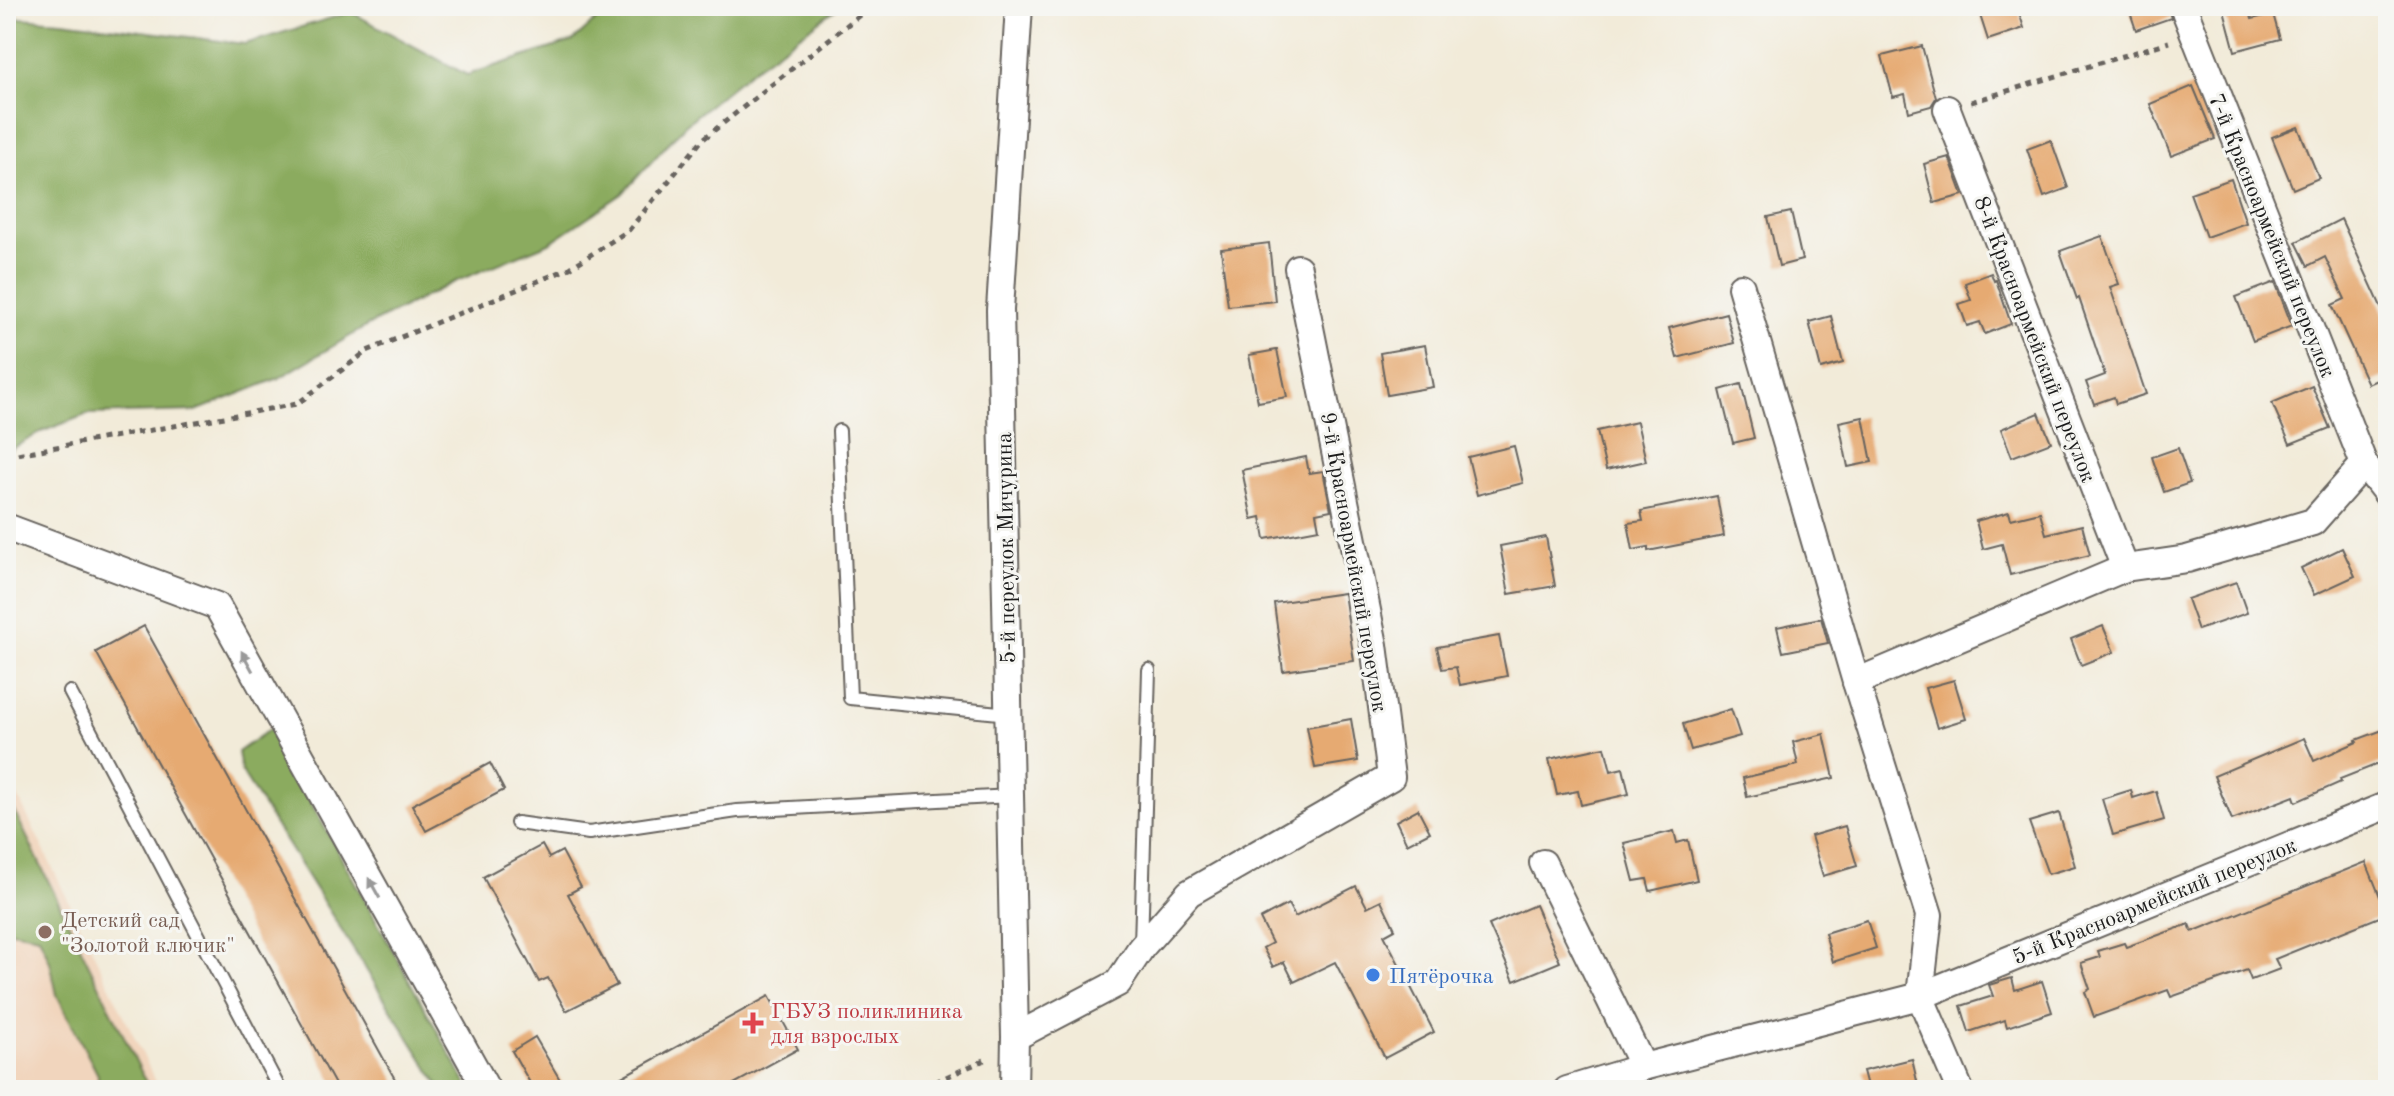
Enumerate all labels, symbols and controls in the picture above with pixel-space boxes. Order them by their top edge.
street label: 7-й Красноармейский переулок [2204,91,2338,381]
street label: 8-й Красноармейский переулок [1969,194,2099,486]
street label: 9-й Красноармейский переулок [1316,411,1390,714]
street label: 5-й переулок Мичурина [994,432,1020,664]
one-way arrow [241,649,254,672]
street label: 5-й Красноармейский переулок [2010,835,2300,969]
one-way arrow [367,876,381,899]
place label: Детский сад "Золотой ключик" [61,910,235,957]
marker: Детский сад "Золотой ключик" [36,923,54,941]
marker: Пятёрочка [1364,966,1382,984]
place label: Пятёрочка [1389,966,1494,988]
place label: ГБУЗ поликлиника для взрослых [771,1001,963,1048]
marker: ГБУЗ поликлиника для взрослых [742,1012,764,1034]

